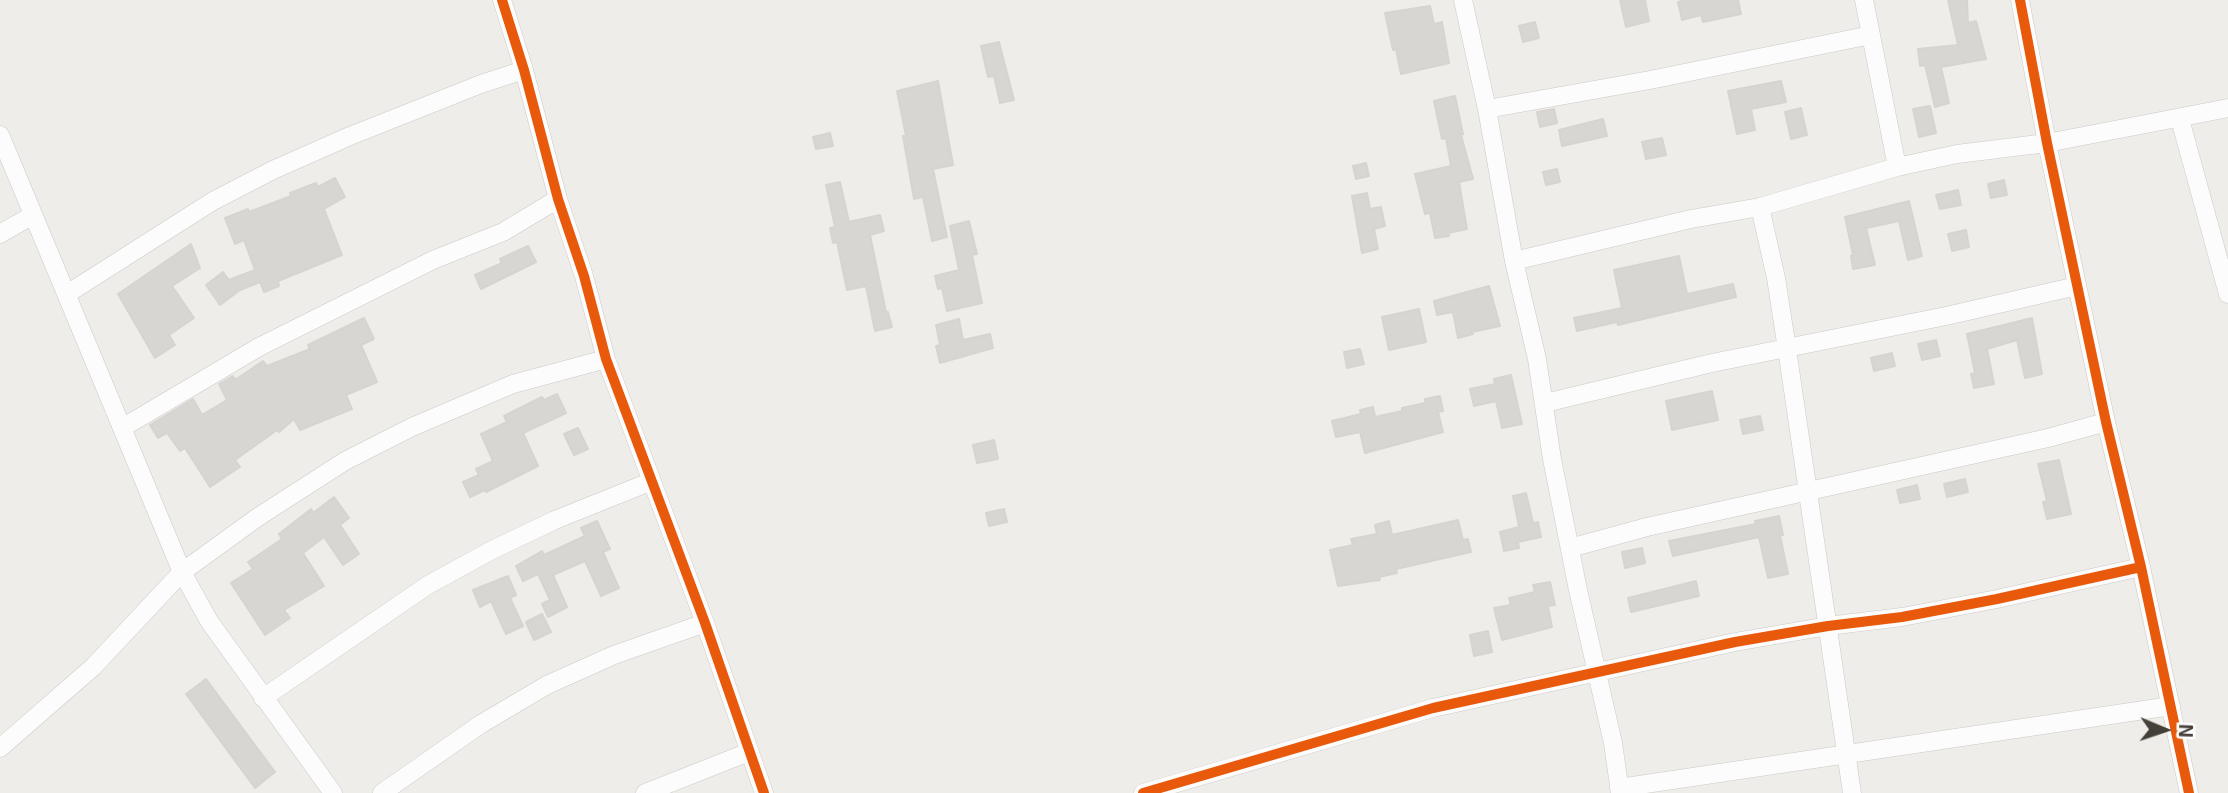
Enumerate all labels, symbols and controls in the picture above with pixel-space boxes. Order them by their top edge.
north arrow [2130,695,2200,765]
text: N [2175,723,2198,738]

